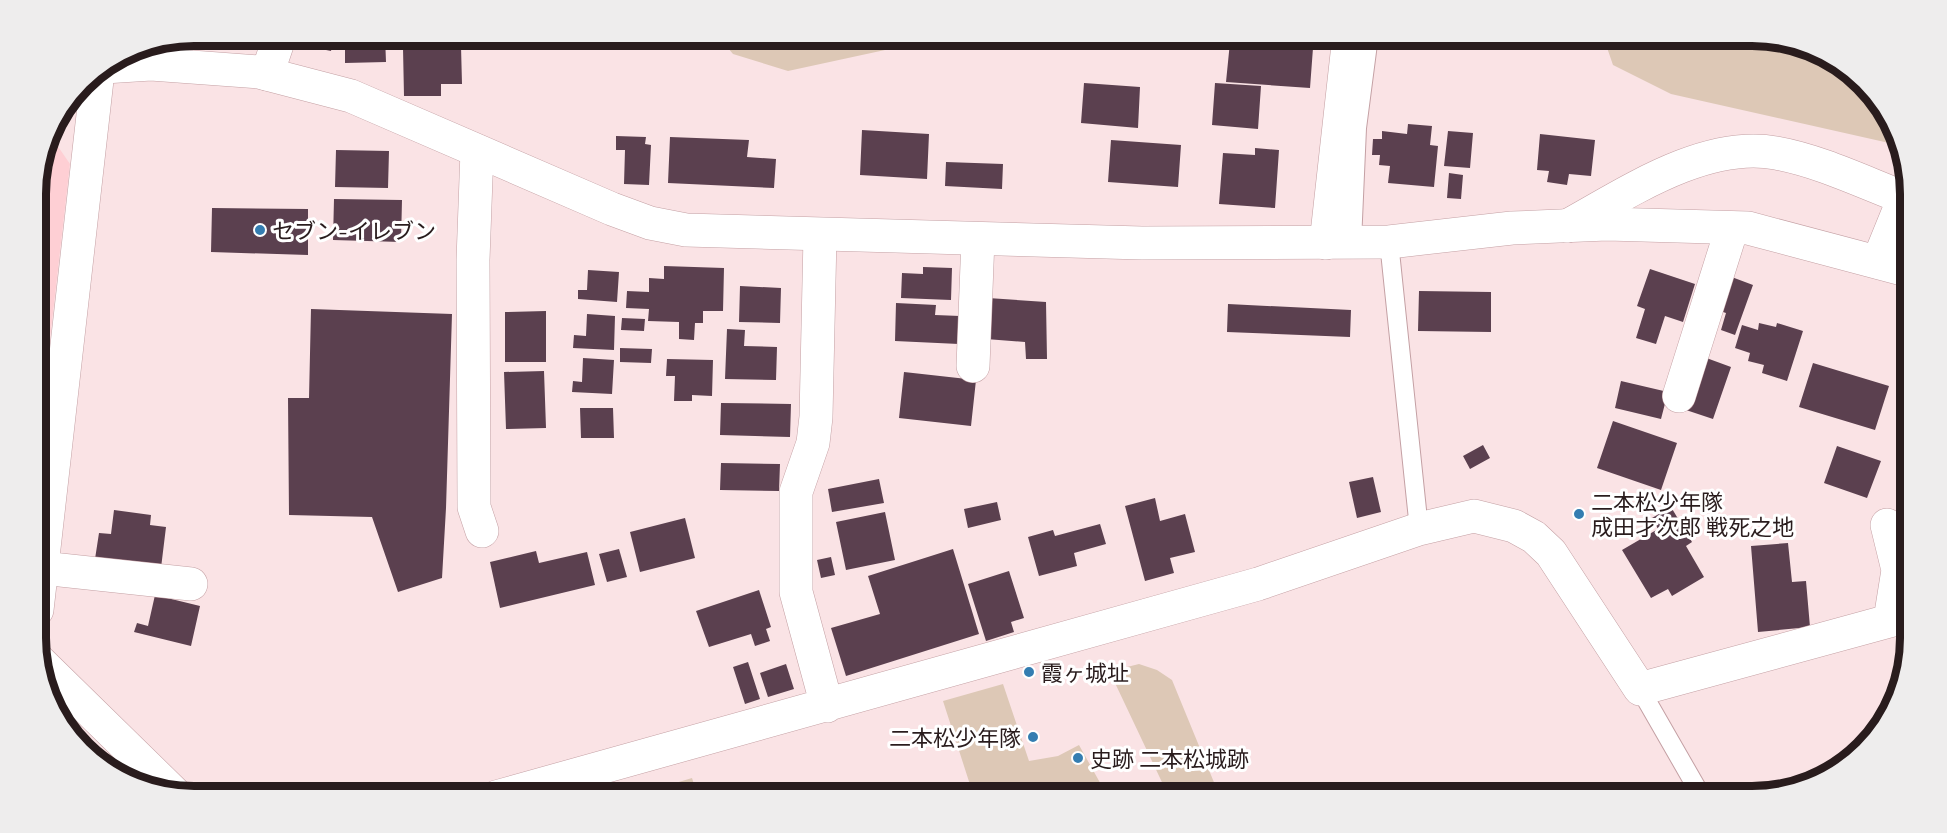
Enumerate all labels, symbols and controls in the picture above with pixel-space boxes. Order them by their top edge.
place label: セブン-イレブン [272,217,436,243]
marker: セブン-イレブン [253,223,267,237]
place label: 二本松少年隊 成田才次郎 戦死之地 [1591,488,1794,539]
marker: 二本松少年隊 成田才次郎 戦死之地 [1572,507,1586,521]
place label: 霞ヶ城址 [1041,659,1129,685]
marker: 霞ヶ城址 [1022,665,1036,679]
place label: 二本松少年隊 [889,724,1021,750]
marker: 二本松少年隊 [1026,730,1040,744]
place label: 史跡 二本松城跡 [1090,745,1249,771]
marker: 史跡 二本松城跡 [1071,751,1085,765]

